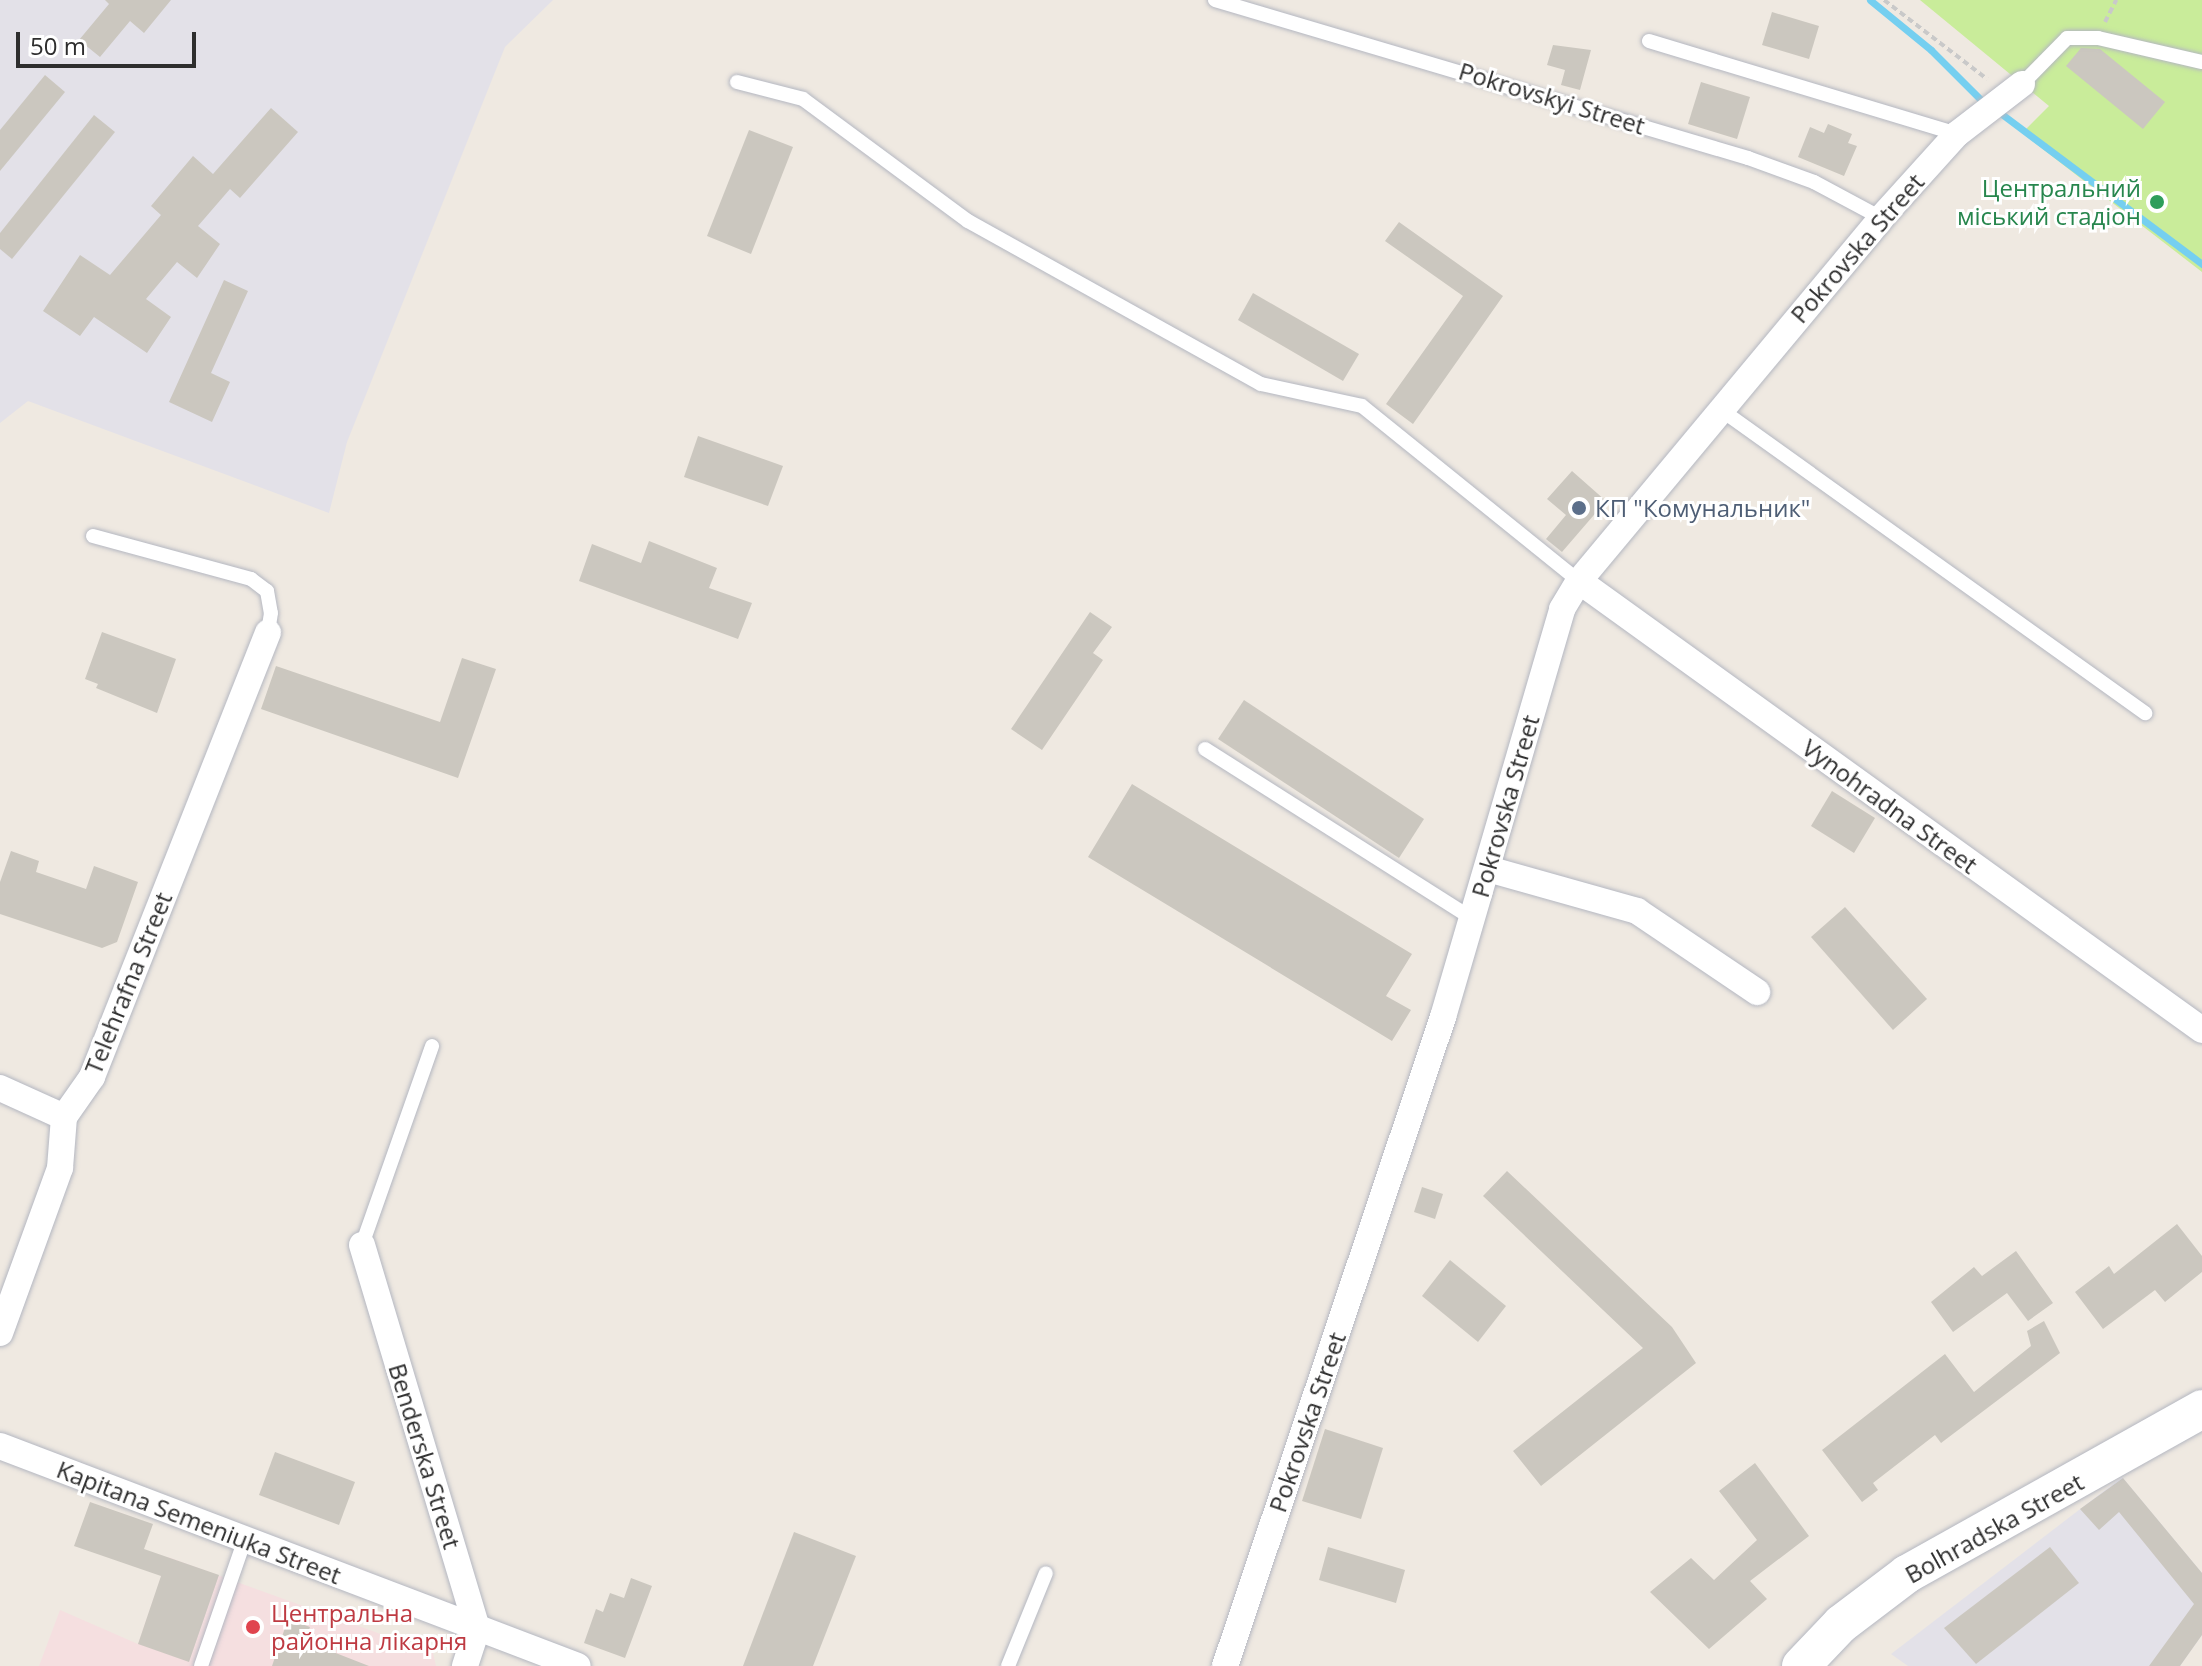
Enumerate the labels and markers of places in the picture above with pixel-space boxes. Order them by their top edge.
place label: Центральний міський стадіон [1957,174,2141,230]
marker: Центральний міський стадіон [2148,193,2166,211]
place label: КП "Комунальник" [1595,494,1810,522]
marker: КП "Комунальник" [1570,499,1588,517]
place label: Центральна районна лікарня [271,1599,467,1655]
marker: Центральна районна лікарня [242,1616,264,1638]

